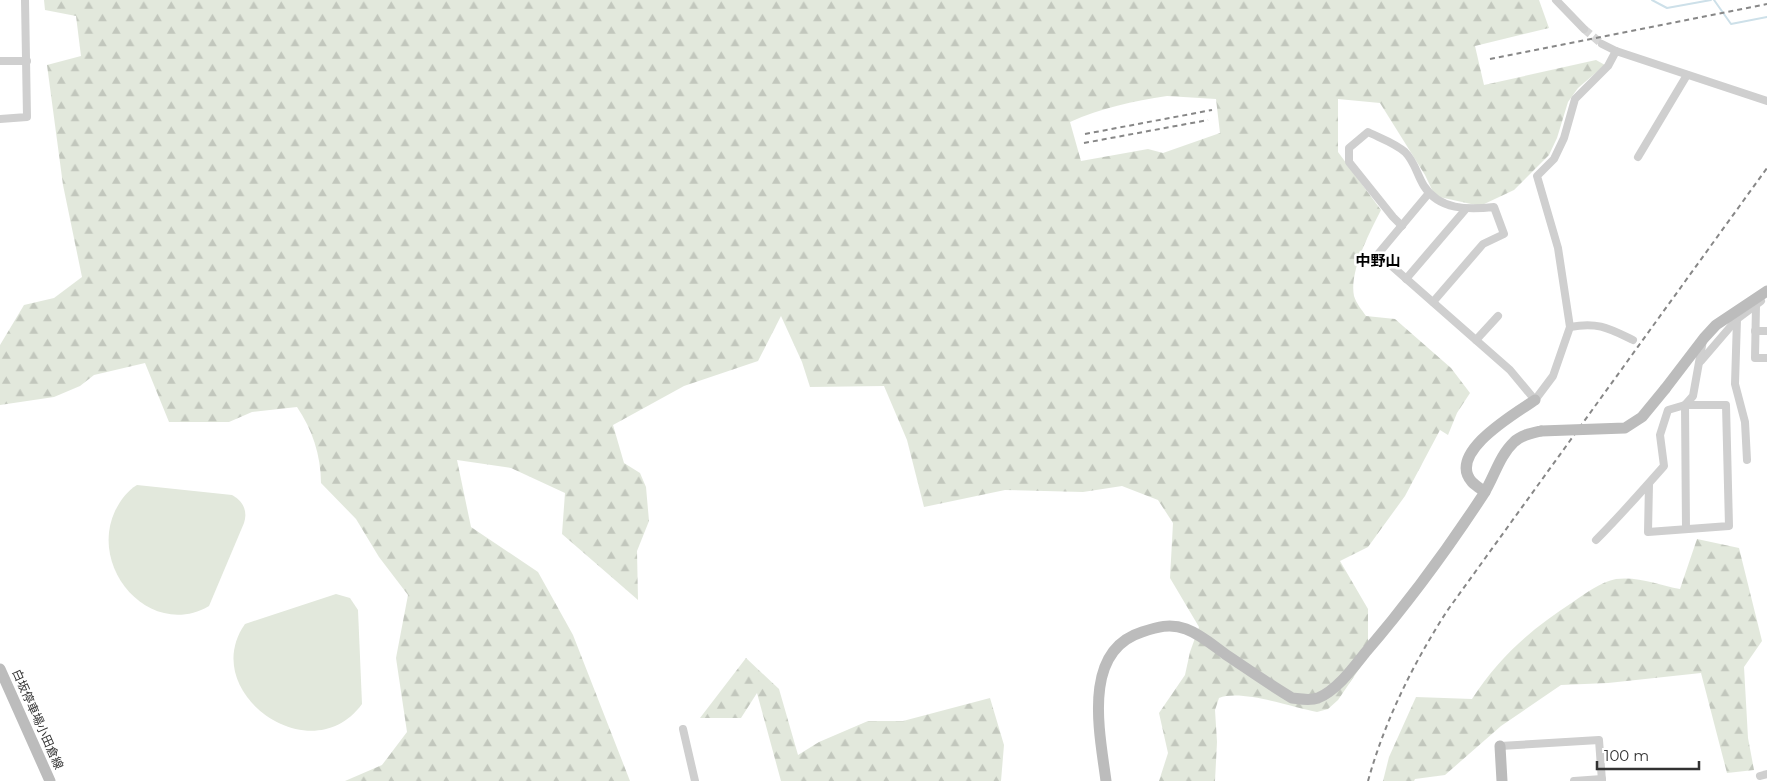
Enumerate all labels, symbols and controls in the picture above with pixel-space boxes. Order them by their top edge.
district label: 中野山 [1355,251,1401,270]
street label: 白坂停車場小田倉線 [9,667,67,771]
scale bar [1597,738,1700,770]
text: 100 m [1604,746,1649,765]

